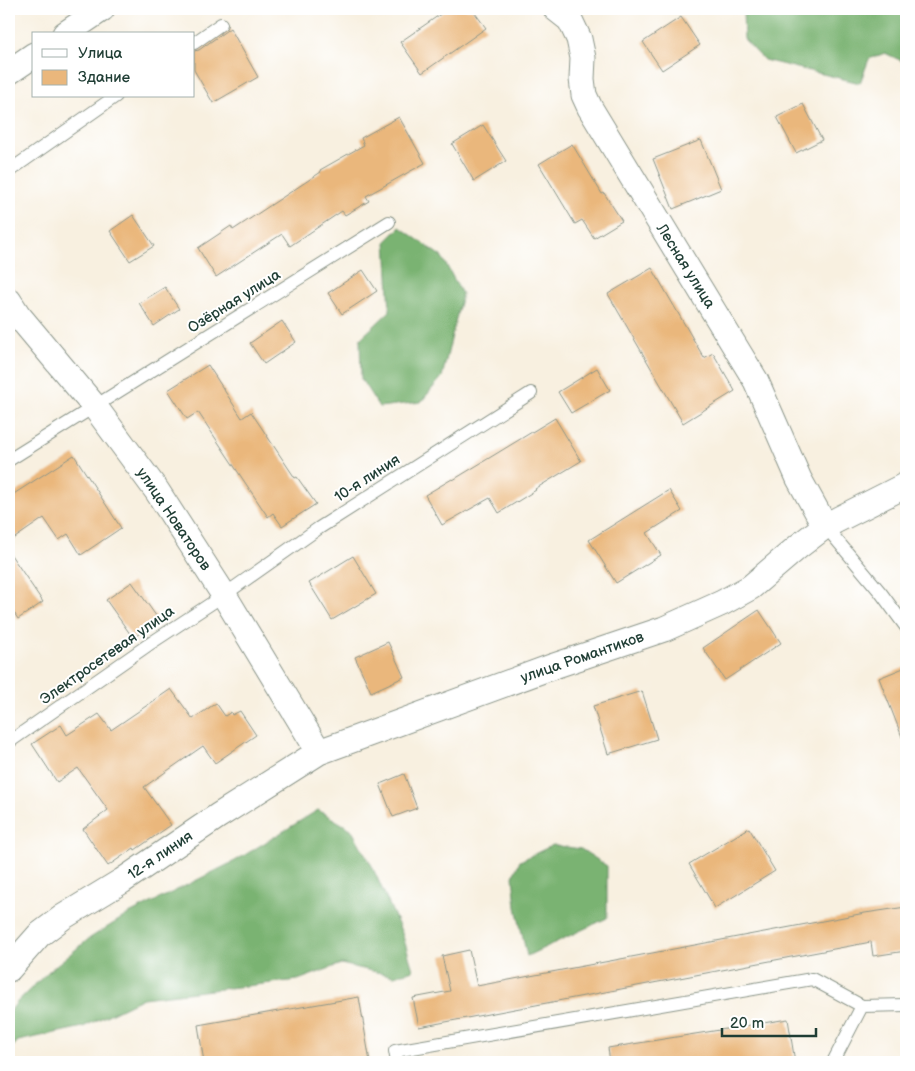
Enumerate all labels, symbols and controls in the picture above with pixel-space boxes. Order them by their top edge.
legend [32,32,195,98]
text: Улица [78,44,123,63]
text: Здание [78,68,130,87]
street label: Лесная улица [651,219,719,312]
street label: Озёрная улица [184,265,284,338]
street label: 10-я линия [331,450,404,507]
street label: улица Новаторов [132,464,215,574]
street label: Электросетевая улица [36,602,178,709]
street label: улица Романтиков [518,627,646,687]
street label: 12-я линия [124,827,197,884]
scale bar [722,1006,816,1038]
text: 20 m [730,1014,764,1033]

